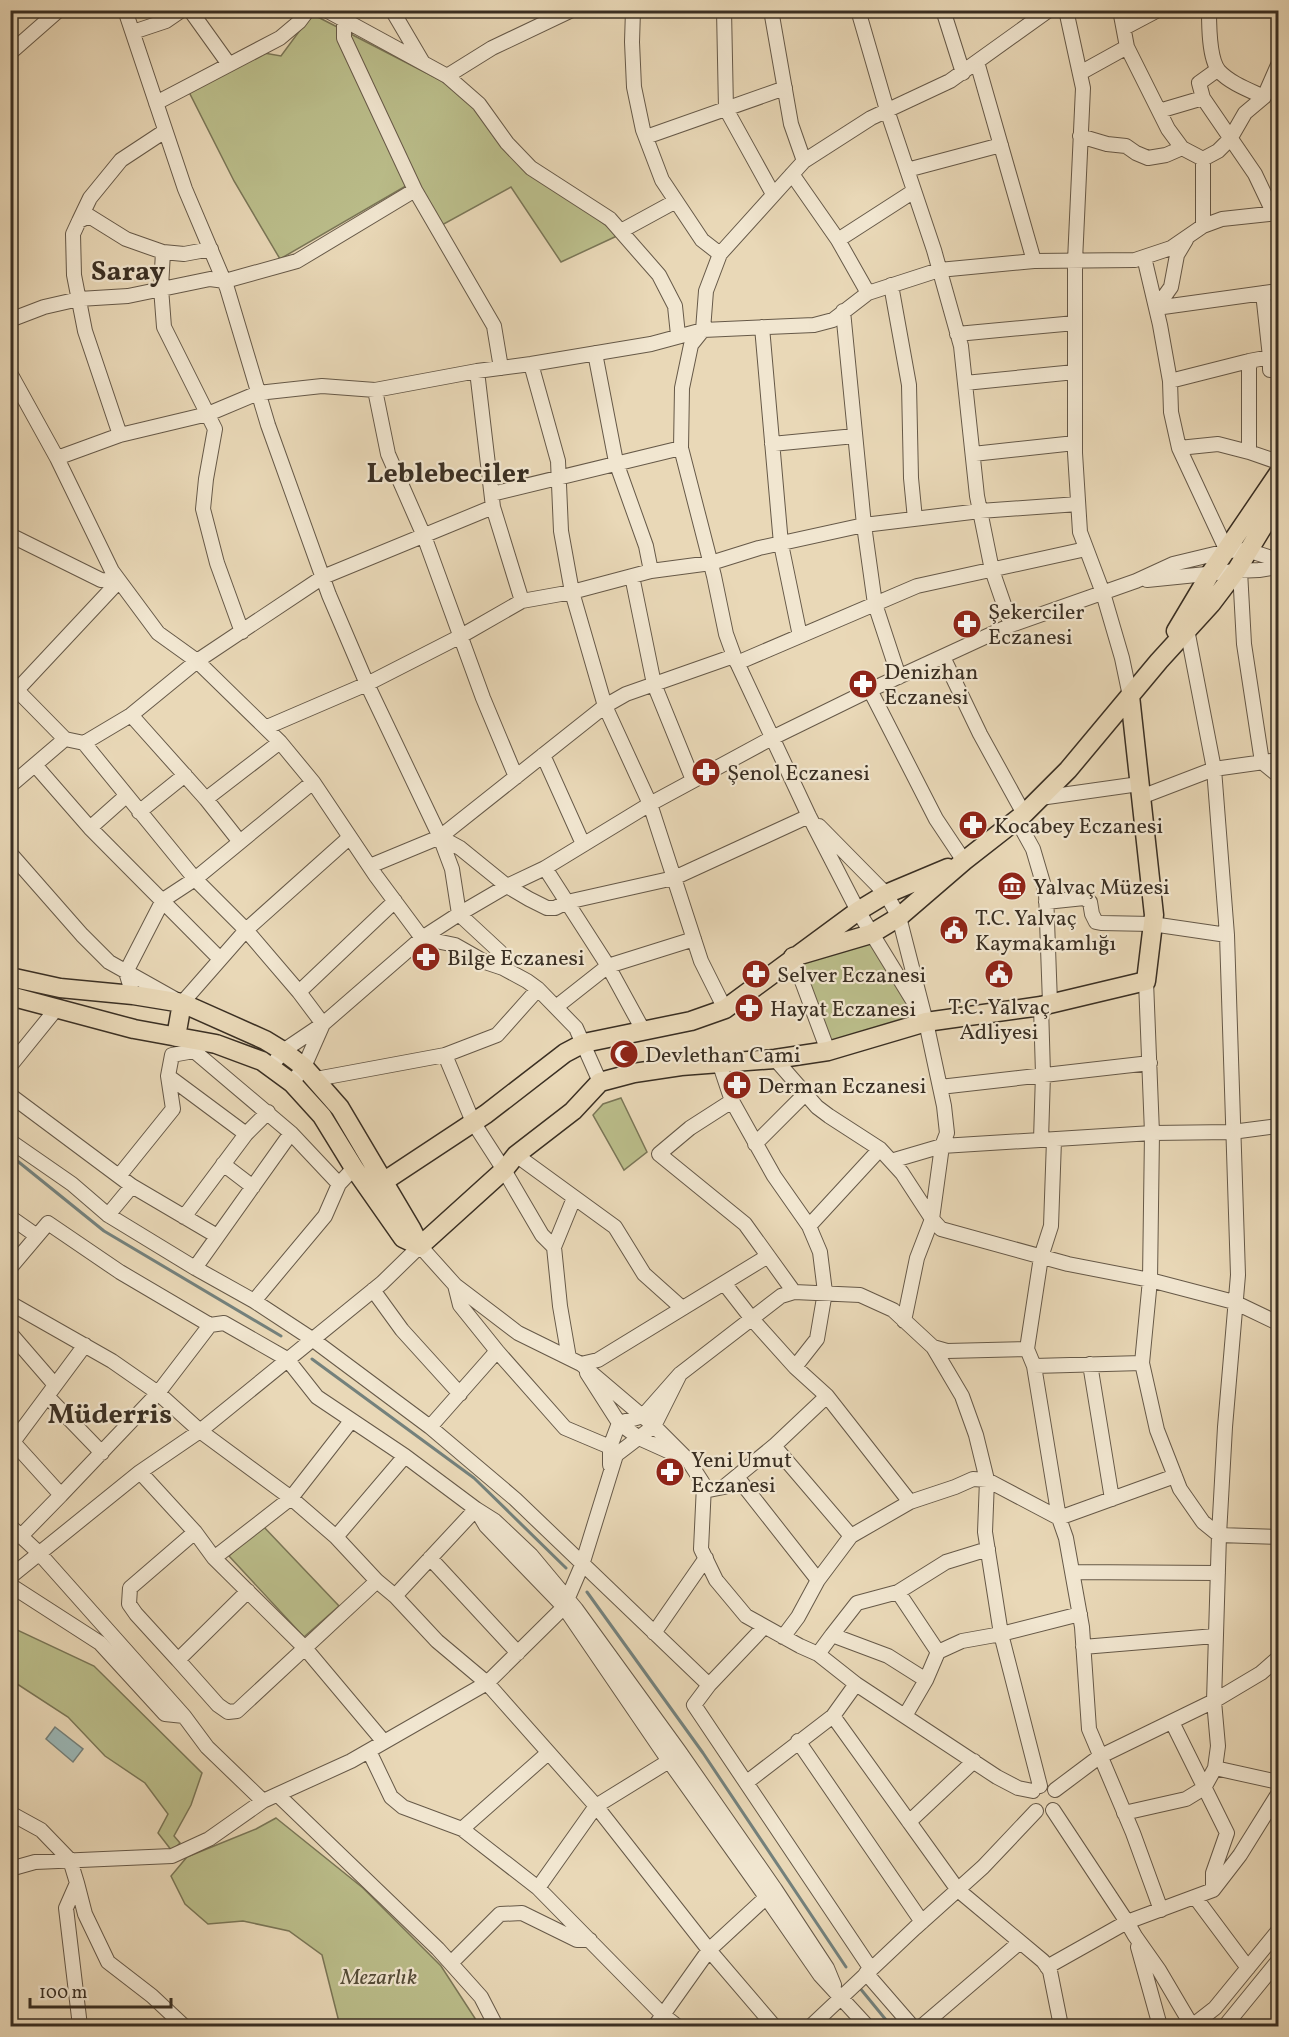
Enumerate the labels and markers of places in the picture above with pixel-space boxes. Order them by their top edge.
place label: Şekerciler Eczanesi [988,598,1085,654]
pharmacy icon: Şekerciler Eczanesi [951,608,983,640]
place label: Denizhan Eczanesi [884,658,978,714]
pharmacy icon: Denizhan Eczanesi [847,668,879,700]
pharmacy icon: Şenol Eczanesi [690,756,722,788]
place label: Şenol Eczanesi [727,759,870,790]
pharmacy icon: Kocabey Eczanesi [957,809,989,841]
place label: Kocabey Eczanesi [994,812,1163,843]
museum icon: Yalvaç Müzesi [996,870,1028,902]
place label: Yalvaç Müzesi [1033,873,1170,904]
place label: T.C. Yalvaç Kaymakamlığı [975,904,1116,960]
public building icon: T.C. Yalvaç Kaymakamlığı [938,914,970,946]
pharmacy icon: Bilge Eczanesi [410,941,442,973]
place label: Bilge Eczanesi [447,944,585,975]
pharmacy icon: Selver Eczanesi [740,958,772,990]
public building icon: T.C. Yalvaç Adliyesi [983,958,1015,990]
place label: Selver Eczanesi [777,961,926,992]
pharmacy icon: Hayat Eczanesi [733,992,765,1024]
place label: T.C. Yalvaç Adliyesi [948,993,1050,1049]
place label: Hayat Eczanesi [770,995,916,1026]
mosque icon: Devlethan Cami [608,1038,640,1070]
place label: Devlethan Cami [645,1041,801,1072]
pharmacy icon: Derman Eczanesi [721,1069,753,1101]
place label: Derman Eczanesi [758,1072,926,1103]
place label: Yeni Umut Eczanesi [691,1446,792,1502]
pharmacy icon: Yeni Umut Eczanesi [654,1456,686,1488]

